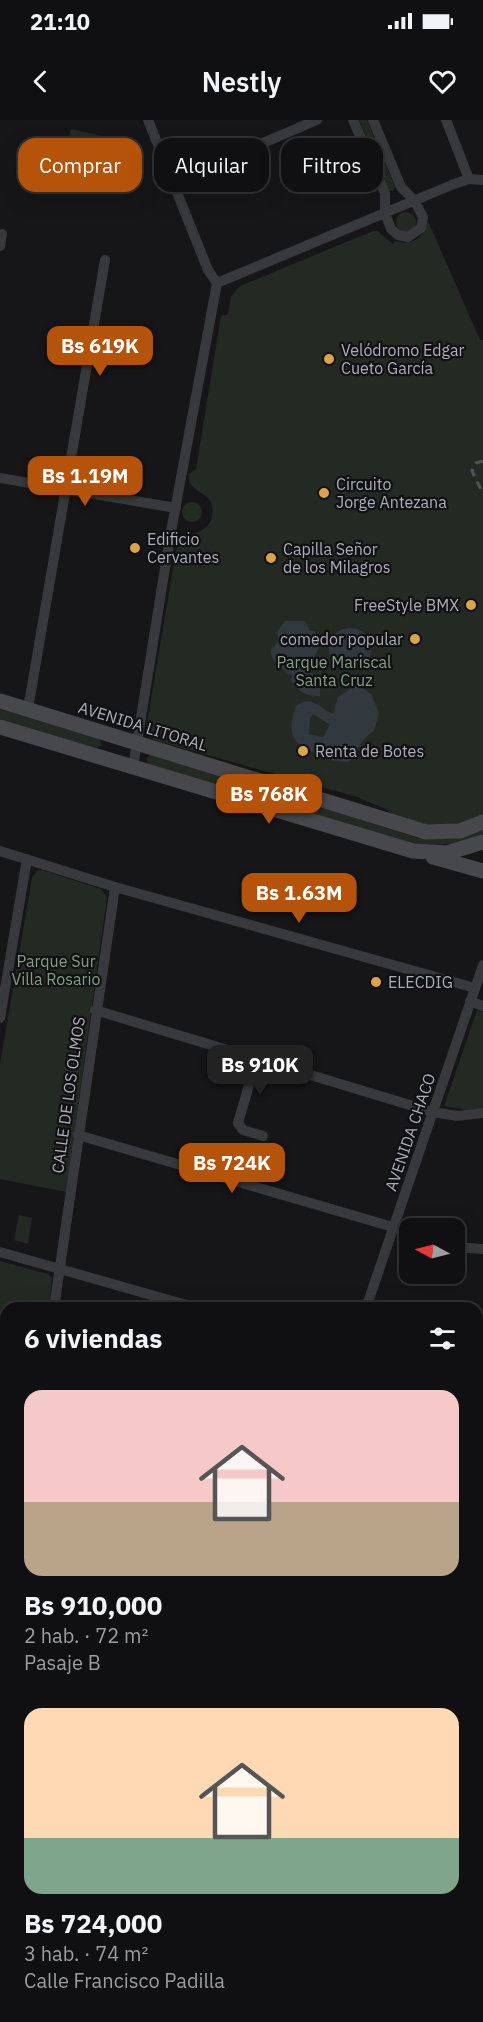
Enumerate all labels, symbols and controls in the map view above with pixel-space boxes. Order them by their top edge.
text: 21:10 [30,7,90,36]
text: Nestly [202,64,281,99]
icon: back [24,65,57,98]
icon: heart [426,65,459,98]
chip: Comprar [18,138,142,192]
chip: Alquilar [154,138,269,192]
chip: Filtros [281,138,383,192]
pin: Bs 619K [45,326,155,377]
text: Bs 619K [61,332,139,359]
place label: Velódromo Edgar Cueto García [341,340,464,378]
marker: Velódromo Edgar Cueto García [322,352,336,366]
pin: Bs 1.19M [23,456,147,507]
text: Bs 1.19M [42,462,128,489]
place label: Circuito Jorge Antezana [336,474,447,512]
marker: Circuito Jorge Antezana [317,486,331,500]
place label: Edificio Cervantes [147,529,219,567]
place label: Capilla Señor de los Milagros [283,539,391,577]
marker: Edificio Cervantes [128,541,142,555]
marker: Capilla Señor de los Milagros [264,551,278,565]
place label: FreeStyle BMX [354,595,459,615]
marker: FreeStyle BMX [464,598,478,612]
place label: comedor popular [280,629,403,649]
marker: comedor popular [408,632,422,646]
park label: Parque Mariscal Santa Cruz [277,652,391,690]
street label: AVENIDA LITORAL [76,697,210,755]
place label: Renta de Botes [315,741,424,761]
marker: Renta de Botes [296,744,310,758]
pin: Bs 768K [214,774,324,825]
text: Bs 768K [230,780,308,807]
pin: Bs 1.63M [237,873,361,924]
text: Bs 1.63M [256,879,342,906]
park label: Parque Sur Villa Rosario [12,951,100,989]
place label: ELECDIG [388,972,453,992]
marker: ELECDIG [369,975,383,989]
street label: CALLE DE LOS OLMOS [47,1015,89,1175]
pin: Bs 910K [205,1045,315,1096]
text: Bs 910K [221,1051,299,1078]
street label: AVENIDA CHACO [380,1070,440,1194]
pin: Bs 724K [177,1143,287,1194]
text: Bs 724K [193,1149,271,1176]
north arrow [399,1218,465,1284]
map controls [399,1218,465,1284]
text: 6 viviendas [24,1321,162,1355]
icon: filters [426,1322,459,1355]
icon: home [188,1429,296,1537]
text: Bs 910,000 [24,1588,162,1622]
text: 2 hab. · 72 m² [24,1622,148,1649]
text: Pasaje B [24,1649,101,1676]
icon: home [188,1747,296,1855]
text: Bs 724,000 [24,1906,162,1940]
text: 3 hab. · 74 m² [24,1940,148,1967]
text: Calle Francisco Padilla [24,1967,225,1994]

